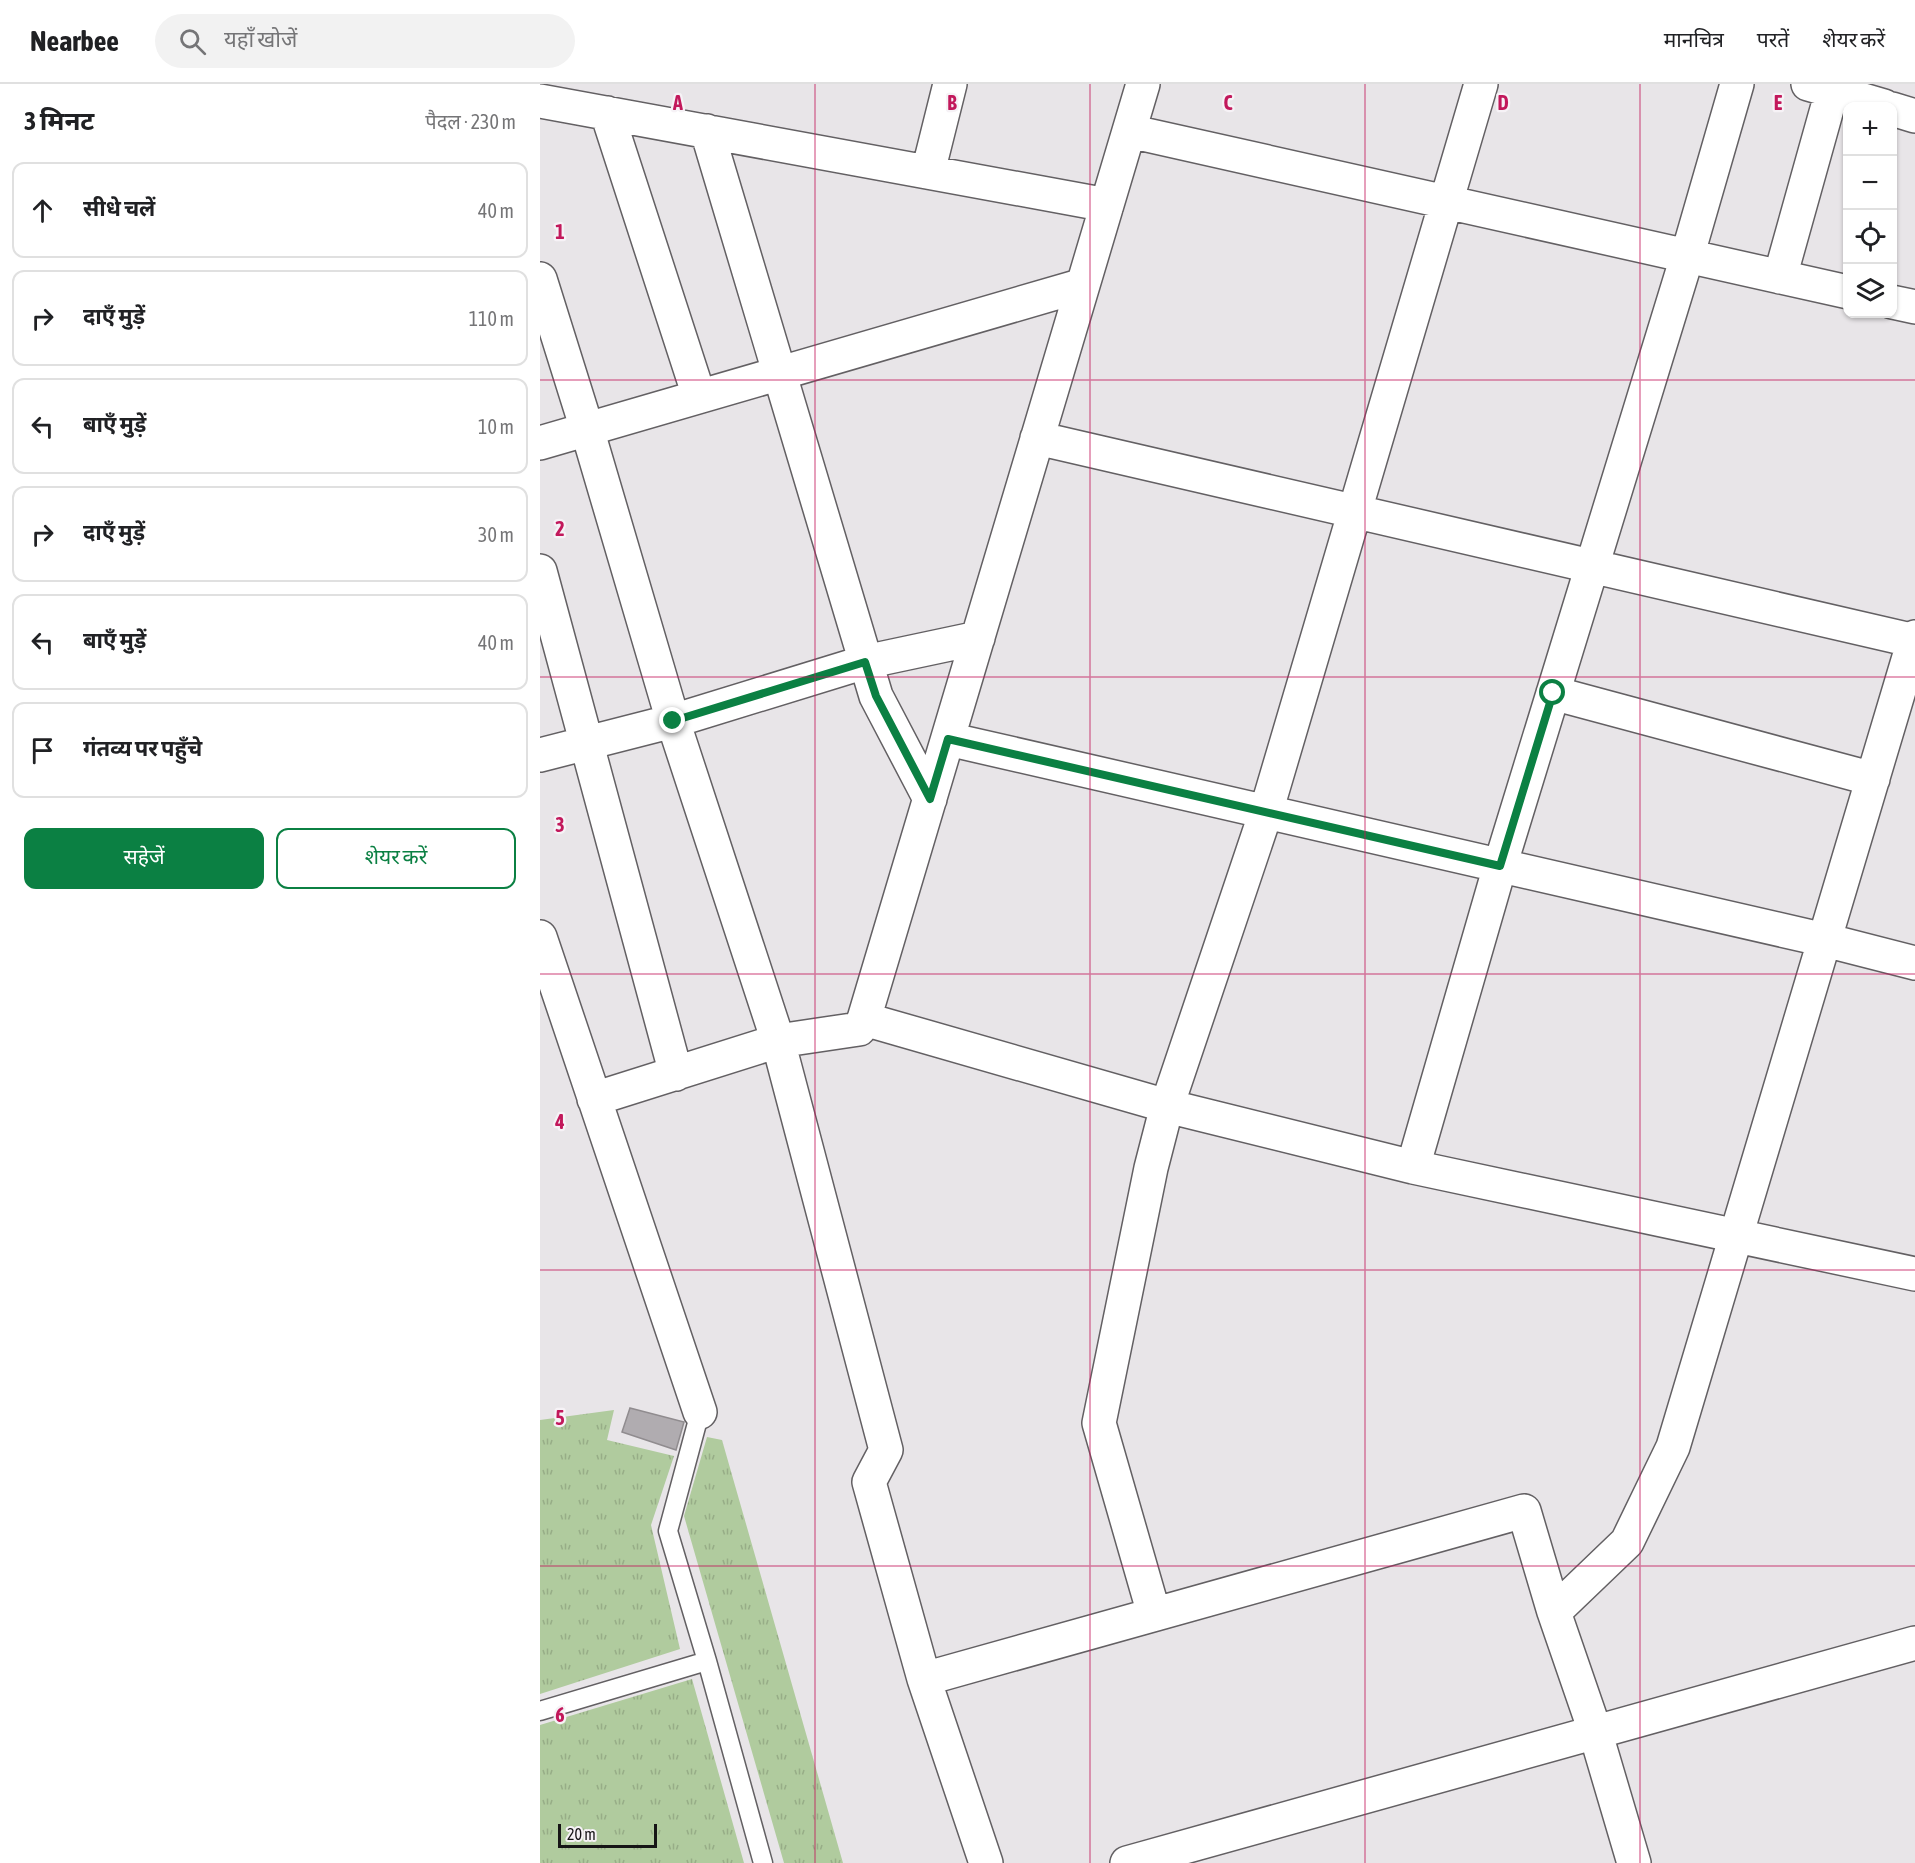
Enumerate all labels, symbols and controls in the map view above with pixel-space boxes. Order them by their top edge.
search box [155,14,575,68]
text: Nearbee [30,25,119,57]
icon: search [176,25,209,58]
text: यहाँ खोजें [224,26,297,52]
text: मानचित्र [1664,27,1724,51]
text: परतें [1757,27,1789,51]
text: शेयर करें [1822,27,1885,51]
text: A [672,91,683,114]
text: B [947,91,957,114]
text: C [1224,91,1233,114]
text: D [1497,91,1509,114]
text: E [1774,91,1783,114]
map controls [1843,102,1897,318]
button: + [1843,102,1897,156]
text: 3 मिनट [24,106,94,136]
text: पैदल · 230 m [425,110,516,133]
button: − [1843,156,1897,210]
icon: ahead [26,194,59,227]
text: सीधे चलें [83,195,155,221]
text: 40 m [478,199,514,222]
button: locate [1843,210,1897,264]
text: 1 [555,220,565,243]
button: layers [1843,264,1897,318]
icon: right [26,302,59,335]
text: दाएँ मुड़ें [83,303,145,329]
text: 110 m [469,307,514,330]
icon: left [26,410,59,443]
text: बाएँ मुड़ें [83,411,146,437]
text: 10 m [478,415,514,438]
text: 2 [555,517,565,540]
icon: right [26,518,59,551]
text: दाएँ मुड़ें [83,519,145,545]
text: 30 m [478,523,514,546]
icon: left [26,626,59,659]
text: बाएँ मुड़ें [83,627,146,653]
text: 40 m [478,631,514,654]
route start [1539,679,1565,705]
route end [659,707,685,733]
icon: arrive [26,734,59,767]
text: गंतव्य पर पहुँचे [83,735,202,761]
text: 3 [555,813,565,836]
button: सहेजें [24,828,264,889]
button: शेयर करें [276,828,516,889]
text: 4 [554,1110,565,1133]
text: 5 [555,1406,565,1429]
text: 6 [555,1703,565,1726]
scale bar [558,1821,657,1848]
text: 20 m [567,1825,596,1843]

